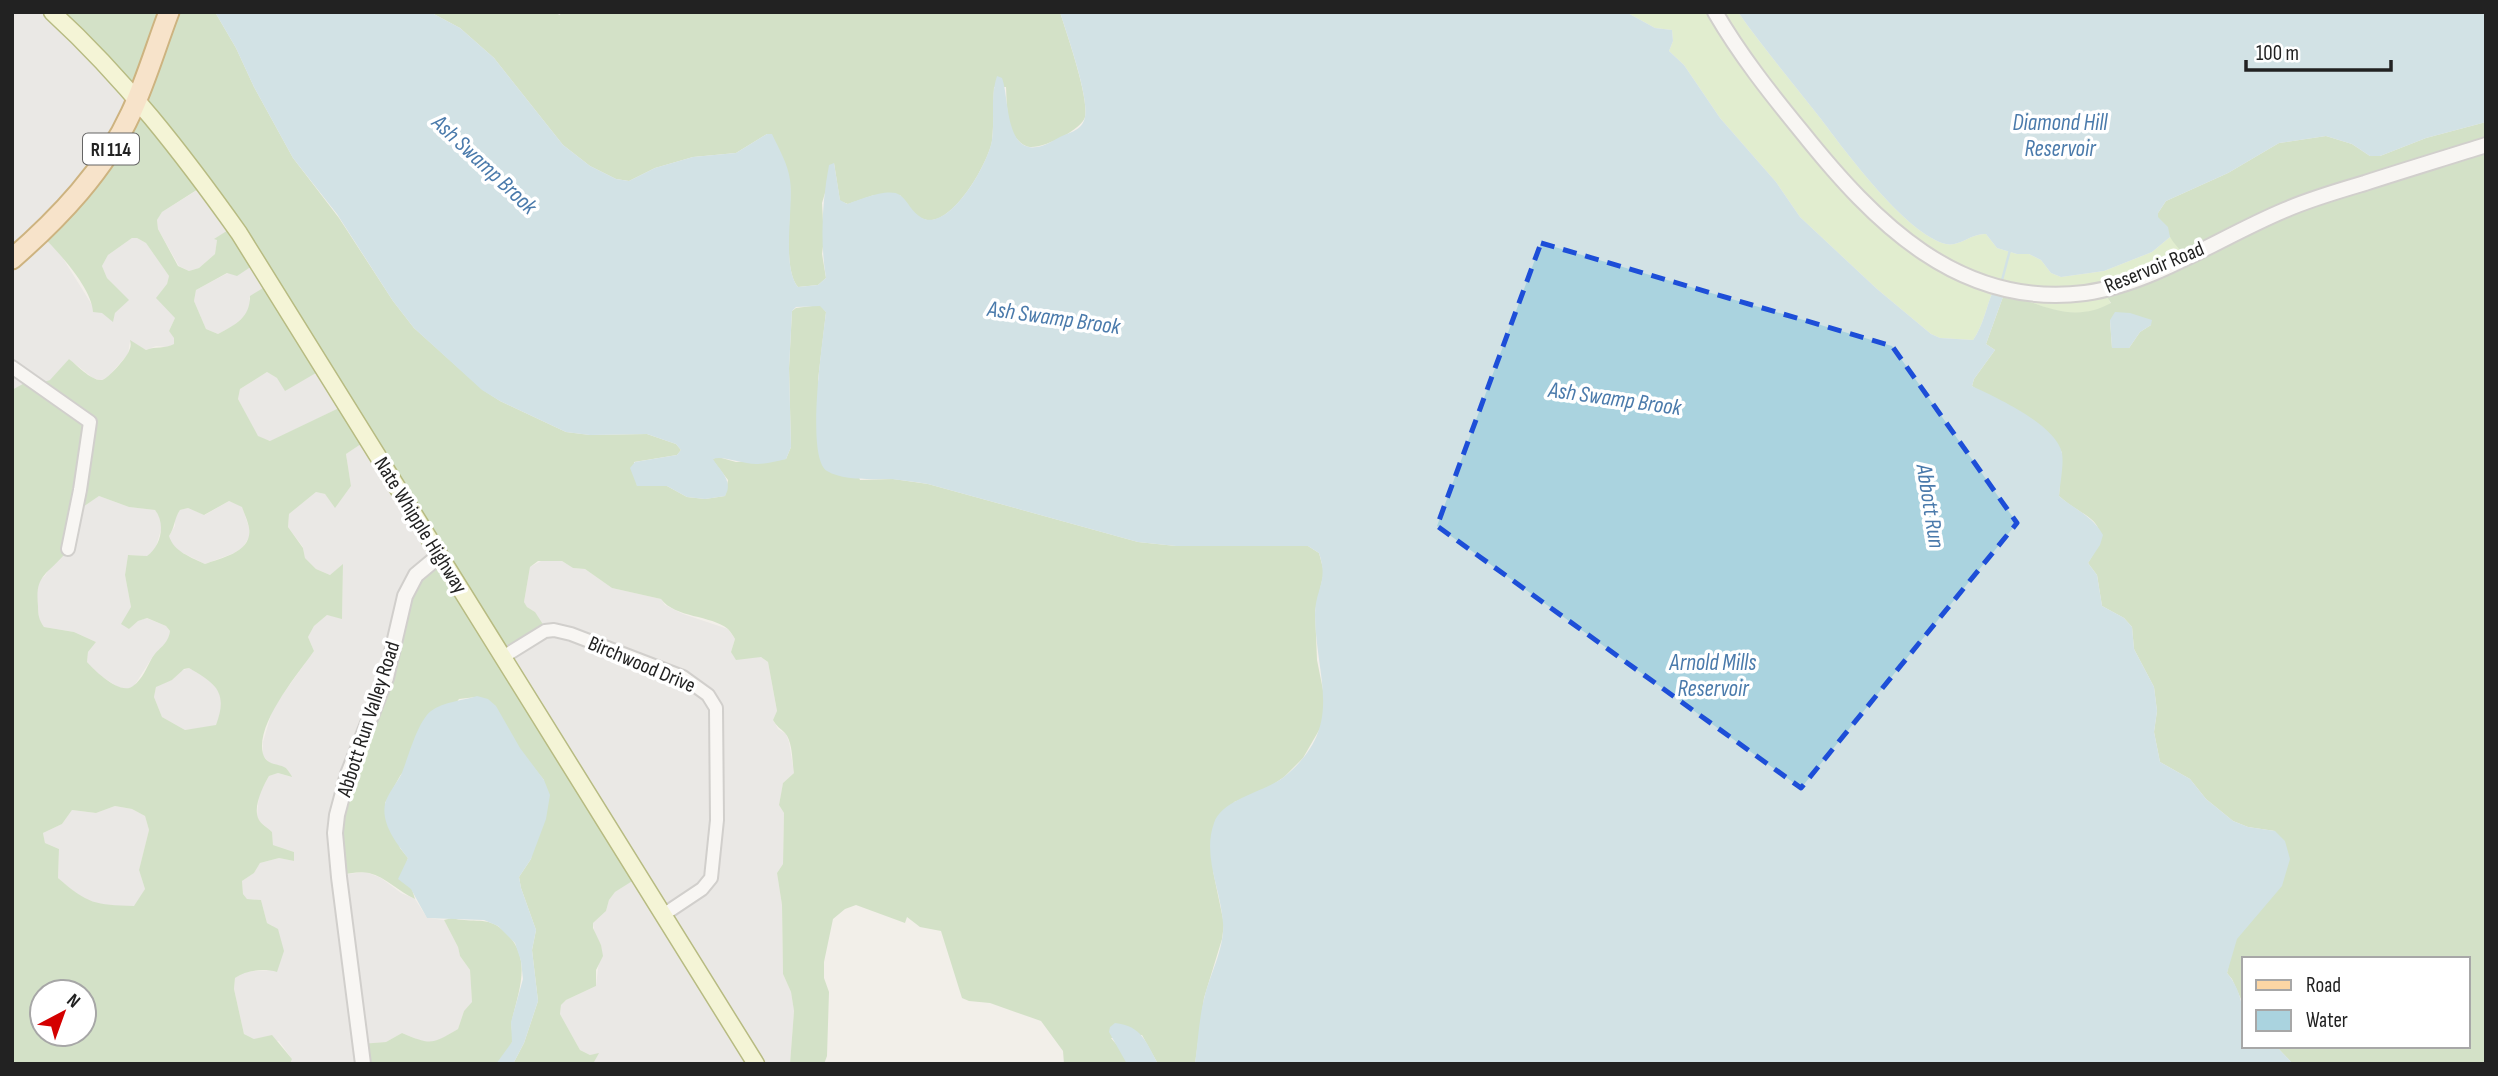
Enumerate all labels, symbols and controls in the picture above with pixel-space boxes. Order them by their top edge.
scale bar [2246,28,2391,72]
text: 100 m [2256,41,2299,66]
water label: Ash Swamp Brook [425,108,544,221]
water label: Diamond Hill Reservoir [2012,109,2108,163]
road number: RI 114 [83,134,139,164]
street label: Reservoir Road [2101,236,2208,299]
water label: Ash Swamp Brook [985,295,1123,341]
water label: Ash Swamp Brook [1546,376,1684,422]
street label: Nate Whipple Highway [369,453,472,598]
water label: Abbott Run [1909,461,1951,551]
street label: Birchwood Drive [584,631,699,698]
street label: Abbott Run Valley Road [331,638,405,801]
water label: Arnold Mills Reservoir [1669,649,1756,703]
legend [2242,957,2470,1048]
text: Road [2306,973,2341,998]
north arrow [28,978,98,1048]
text: N [62,989,85,1013]
text: Water [2306,1008,2348,1033]

